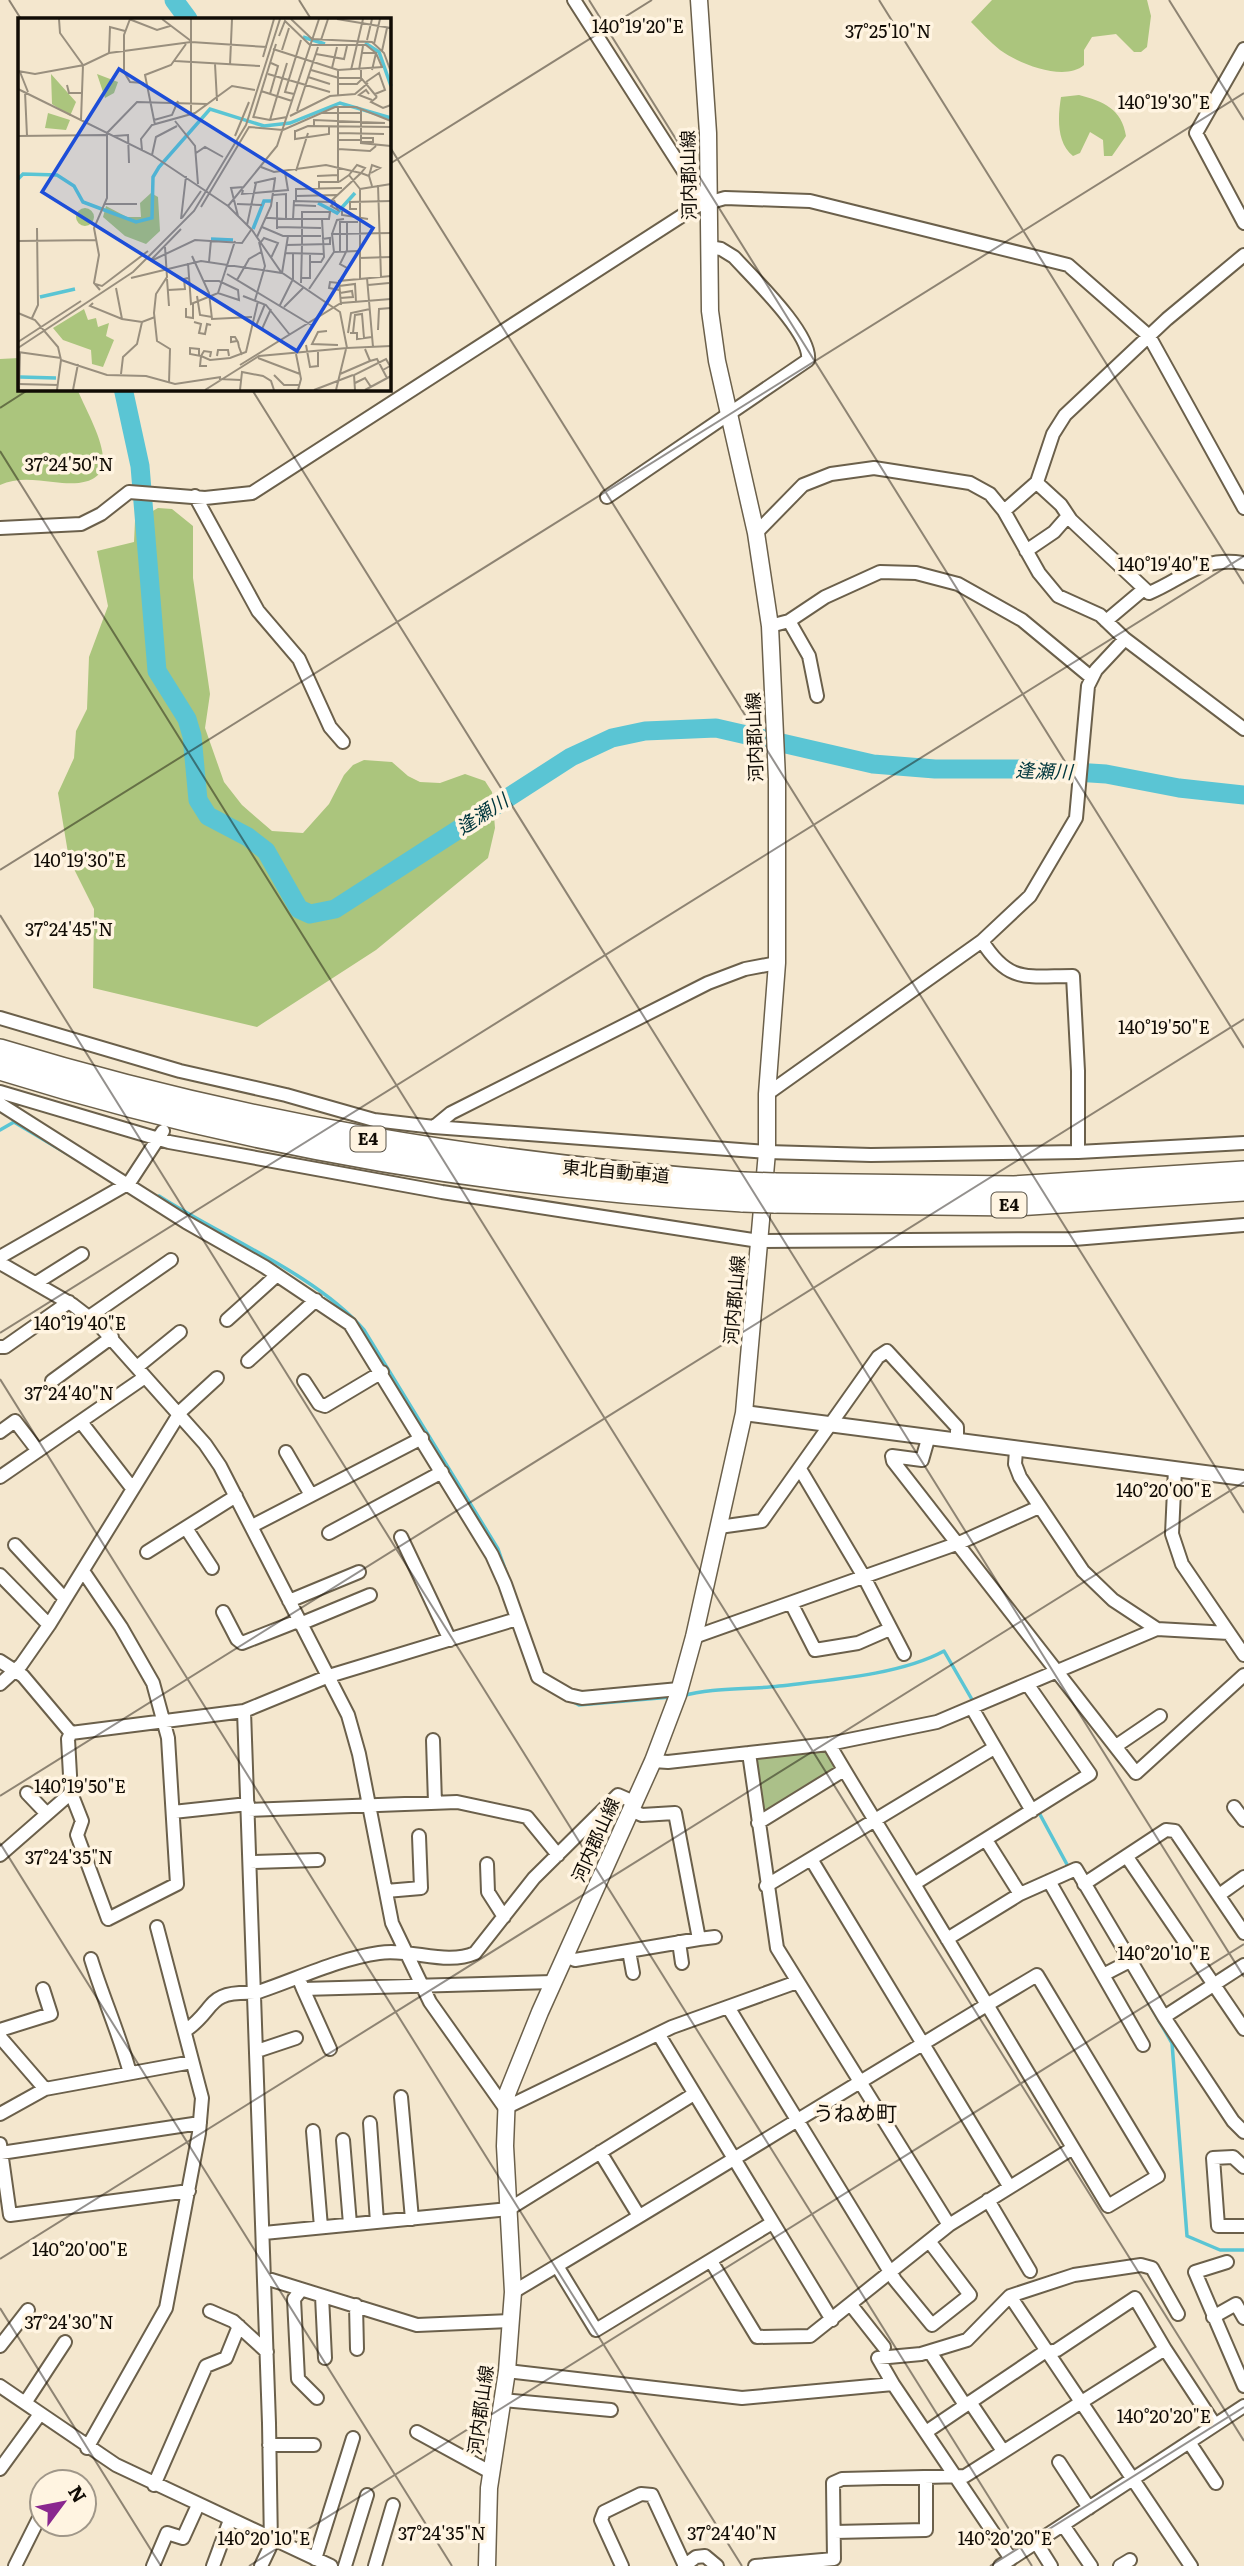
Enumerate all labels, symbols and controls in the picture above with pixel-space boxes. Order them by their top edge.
text: 140°19'20"E [592,12,684,39]
text: 37°25'10"N [845,17,931,44]
inset map [18,18,390,390]
text: 140°19'30"E [1118,88,1210,115]
street label: 河内郡山線 [673,130,702,220]
text: 37°24'50"N [24,450,114,477]
text: 140°19'40"E [1118,550,1210,577]
street label: 河内郡山線 [738,692,769,782]
water label: 逢瀬川 [1015,755,1075,785]
water label: 逢瀬川 [450,785,515,840]
text: 140°19'30"E [34,846,126,873]
text: 37°24'45"N [25,915,113,942]
text: 140°19'50"E [1118,1013,1210,1040]
road number: E4 [350,1126,386,1152]
street label: 東北自動車道 [561,1152,671,1189]
road number: E4 [992,1192,1026,1218]
street label: 河内郡山線 [716,1254,751,1346]
text: 140°19'40"E [34,1309,126,1336]
text: 37°24'40"N [24,1379,114,1406]
text: 140°20'00"E [1116,1476,1212,1503]
text: 140°19'50"E [34,1772,126,1799]
street label: 河内郡山線 [564,1793,625,1886]
text: 37°24'35"N [25,1843,113,1870]
text: 140°20'10"E [1118,1939,1210,1966]
district label: うねめ町 [813,2096,897,2127]
text: 140°20'00"E [32,2235,128,2262]
text: 37°24'30"N [24,2308,114,2335]
street label: 河内郡山線 [460,2363,499,2456]
text: 140°20'20"E [1117,2402,1211,2429]
north arrow [28,2468,98,2538]
text: N [62,2479,94,2508]
text: 37°24'35"N [398,2519,486,2546]
text: 37°24'40"N [687,2519,777,2546]
text: 140°20'10"E [218,2524,310,2551]
text: 140°20'20"E [958,2524,1052,2551]

